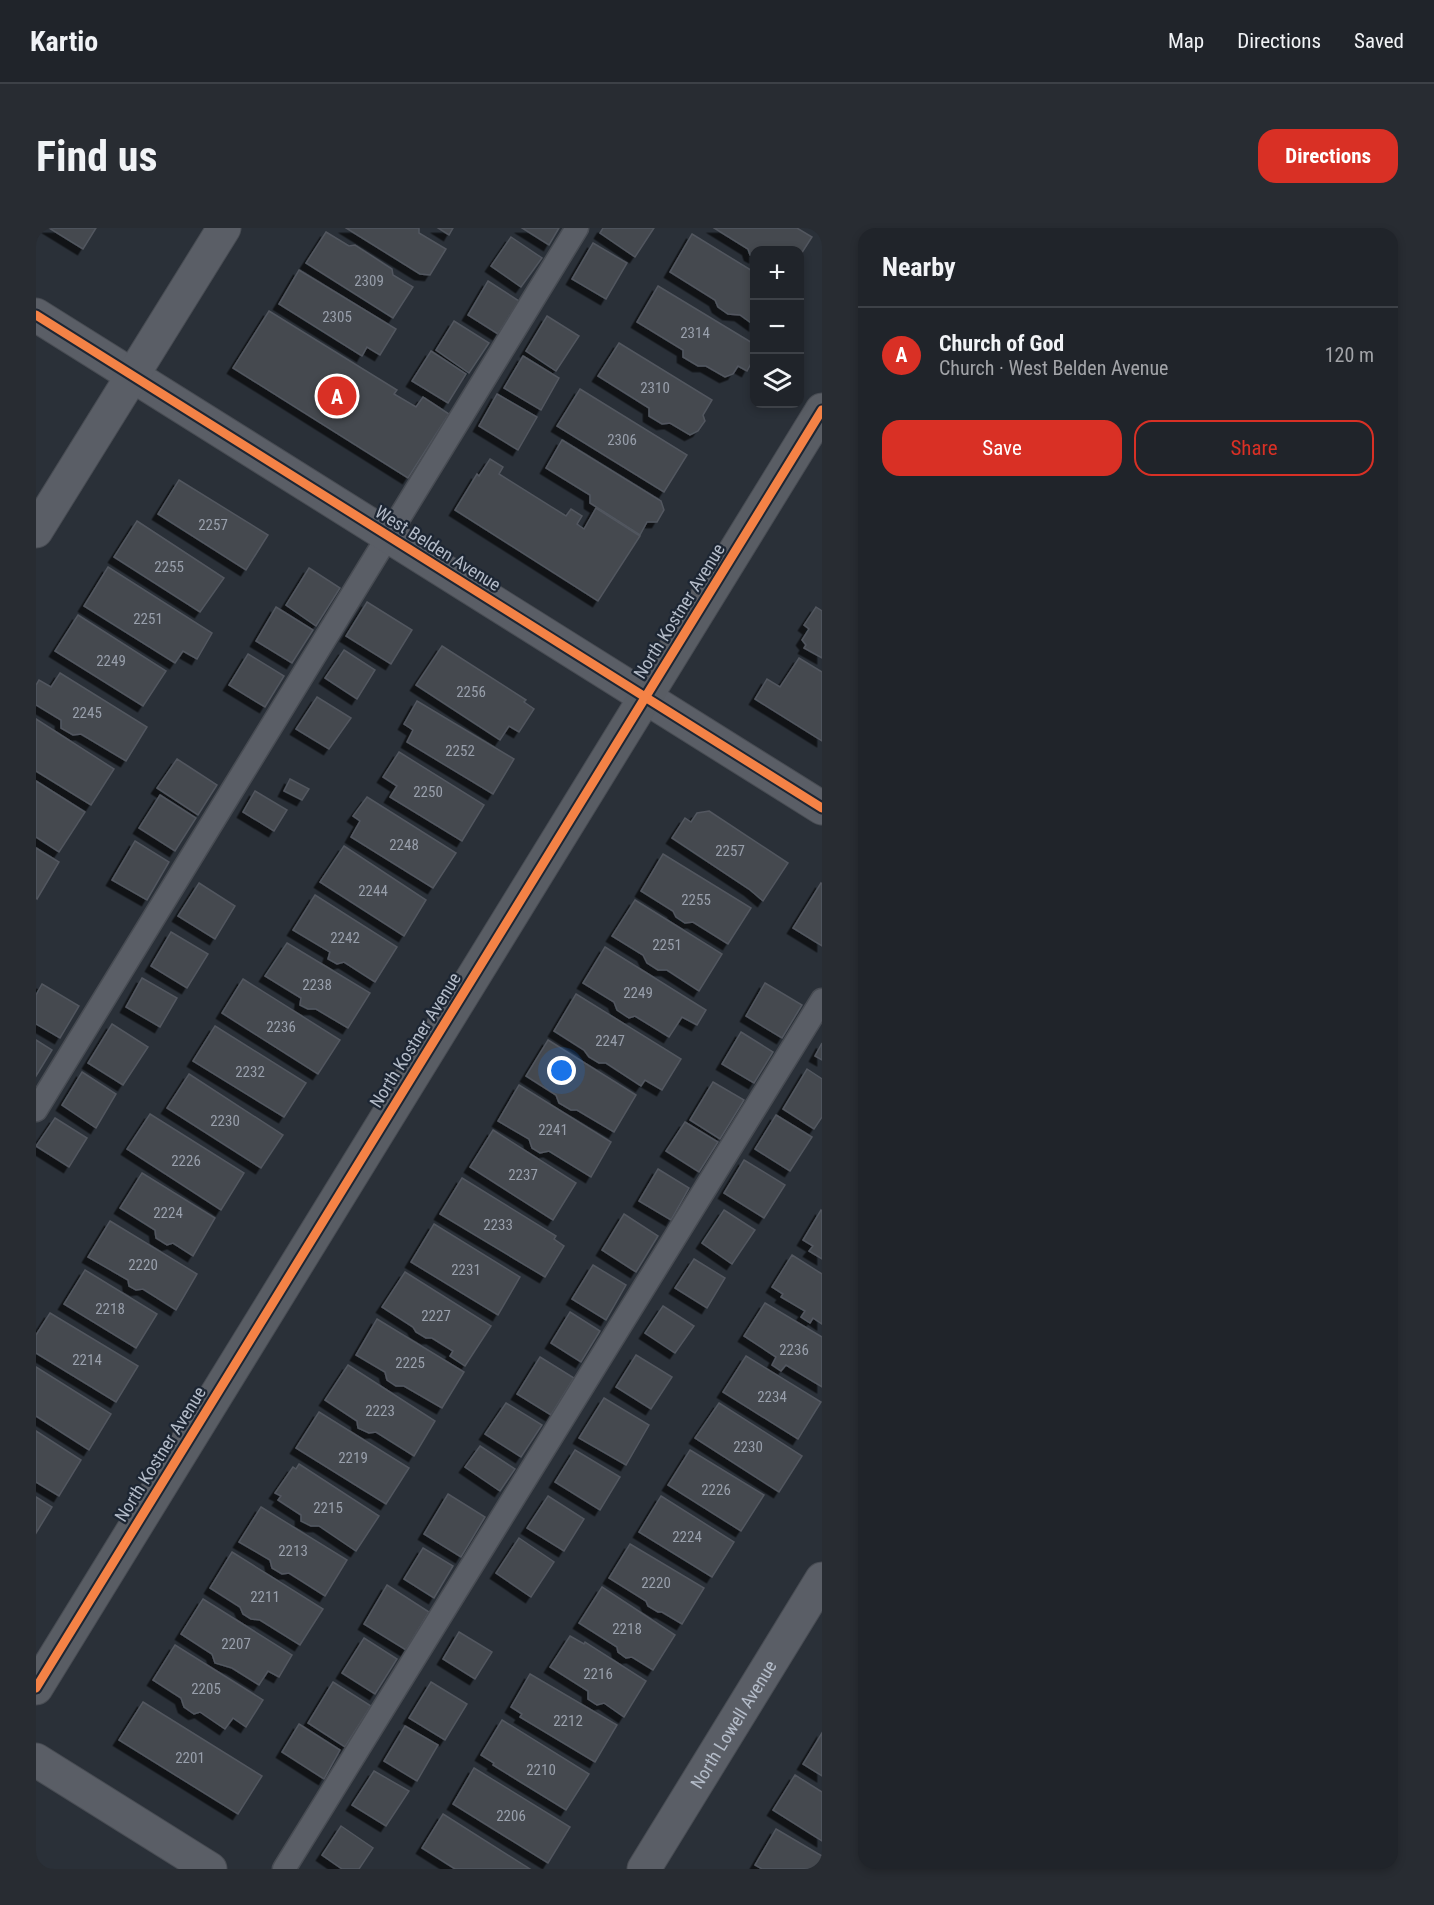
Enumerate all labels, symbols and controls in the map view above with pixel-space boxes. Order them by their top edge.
text: Kartio [30,25,98,58]
text: Map [1168,29,1204,53]
text: Directions [1237,29,1321,53]
text: Saved [1354,29,1404,53]
button: Directions [1258,129,1398,183]
text: Find us [36,132,157,181]
map controls [750,246,804,408]
button: + [750,246,804,300]
text: Nearby [882,252,956,282]
house number: 2309 [354,272,384,290]
button: − [750,300,804,354]
house number: 2305 [322,308,352,326]
house number: 2314 [680,324,710,342]
text: Church of God [939,331,1064,356]
text: A [896,343,907,367]
text: 120 m [1325,343,1374,367]
button: layers [750,354,804,408]
text: Church · West Belden Avenue [939,356,1169,380]
pin: A [318,374,356,418]
house number: 2310 [640,379,670,397]
button: Save [882,420,1122,476]
button: Share [1134,420,1374,476]
house number: 2306 [607,431,637,449]
street label: West Belden Avenue [371,501,505,595]
house number: 2257 [198,516,228,534]
street label: North Kostner Avenue [629,540,729,682]
house number: 2255 [154,558,184,576]
house number: 2251 [133,610,163,628]
house number: 2249 [96,652,126,670]
house number: 2256 [456,683,486,701]
house number: 2245 [72,704,102,722]
house number: 2252 [445,742,475,760]
house number: 2250 [413,783,443,801]
house number: 2248 [389,836,419,854]
house number: 2257 [715,842,745,860]
house number: 2244 [358,882,388,900]
house number: 2255 [681,891,711,909]
house number: 2242 [330,929,360,947]
house number: 2251 [652,936,682,954]
street label: North Kostner Avenue [365,969,465,1111]
house number: 2238 [302,976,332,994]
house number: 2249 [623,984,653,1002]
house number: 2236 [266,1018,296,1036]
house number: 2247 [595,1032,625,1050]
your location [547,1056,576,1085]
house number: 2232 [235,1063,265,1081]
house number: 2230 [210,1112,240,1130]
house number: 2241 [538,1121,568,1139]
house number: 2226 [171,1152,201,1170]
house number: 2237 [508,1166,538,1184]
house number: 2224 [153,1204,183,1222]
house number: 2233 [483,1216,513,1234]
house number: 2220 [128,1256,158,1274]
house number: 2231 [451,1261,481,1279]
house number: 2218 [95,1300,125,1318]
house number: 2227 [421,1307,451,1325]
house number: 2236 [779,1341,809,1359]
house number: 2214 [72,1351,102,1369]
house number: 2225 [395,1354,425,1372]
street label: North Kostner Avenue [110,1383,210,1525]
house number: 2234 [757,1388,787,1406]
house number: 2223 [365,1402,395,1420]
house number: 2230 [733,1438,763,1456]
house number: 2219 [338,1449,368,1467]
house number: 2226 [701,1481,731,1499]
house number: 2215 [313,1499,343,1517]
house number: 2224 [672,1528,702,1546]
house number: 2213 [278,1542,308,1560]
house number: 2220 [641,1574,671,1592]
house number: 2211 [250,1588,280,1606]
house number: 2218 [612,1620,642,1638]
house number: 2207 [221,1635,251,1653]
street label: North Lowell Avenue [686,1656,780,1792]
house number: 2216 [583,1665,613,1683]
house number: 2205 [191,1680,221,1698]
house number: 2212 [553,1712,583,1730]
house number: 2201 [175,1749,205,1767]
house number: 2210 [526,1761,556,1779]
house number: 2206 [496,1807,526,1825]

